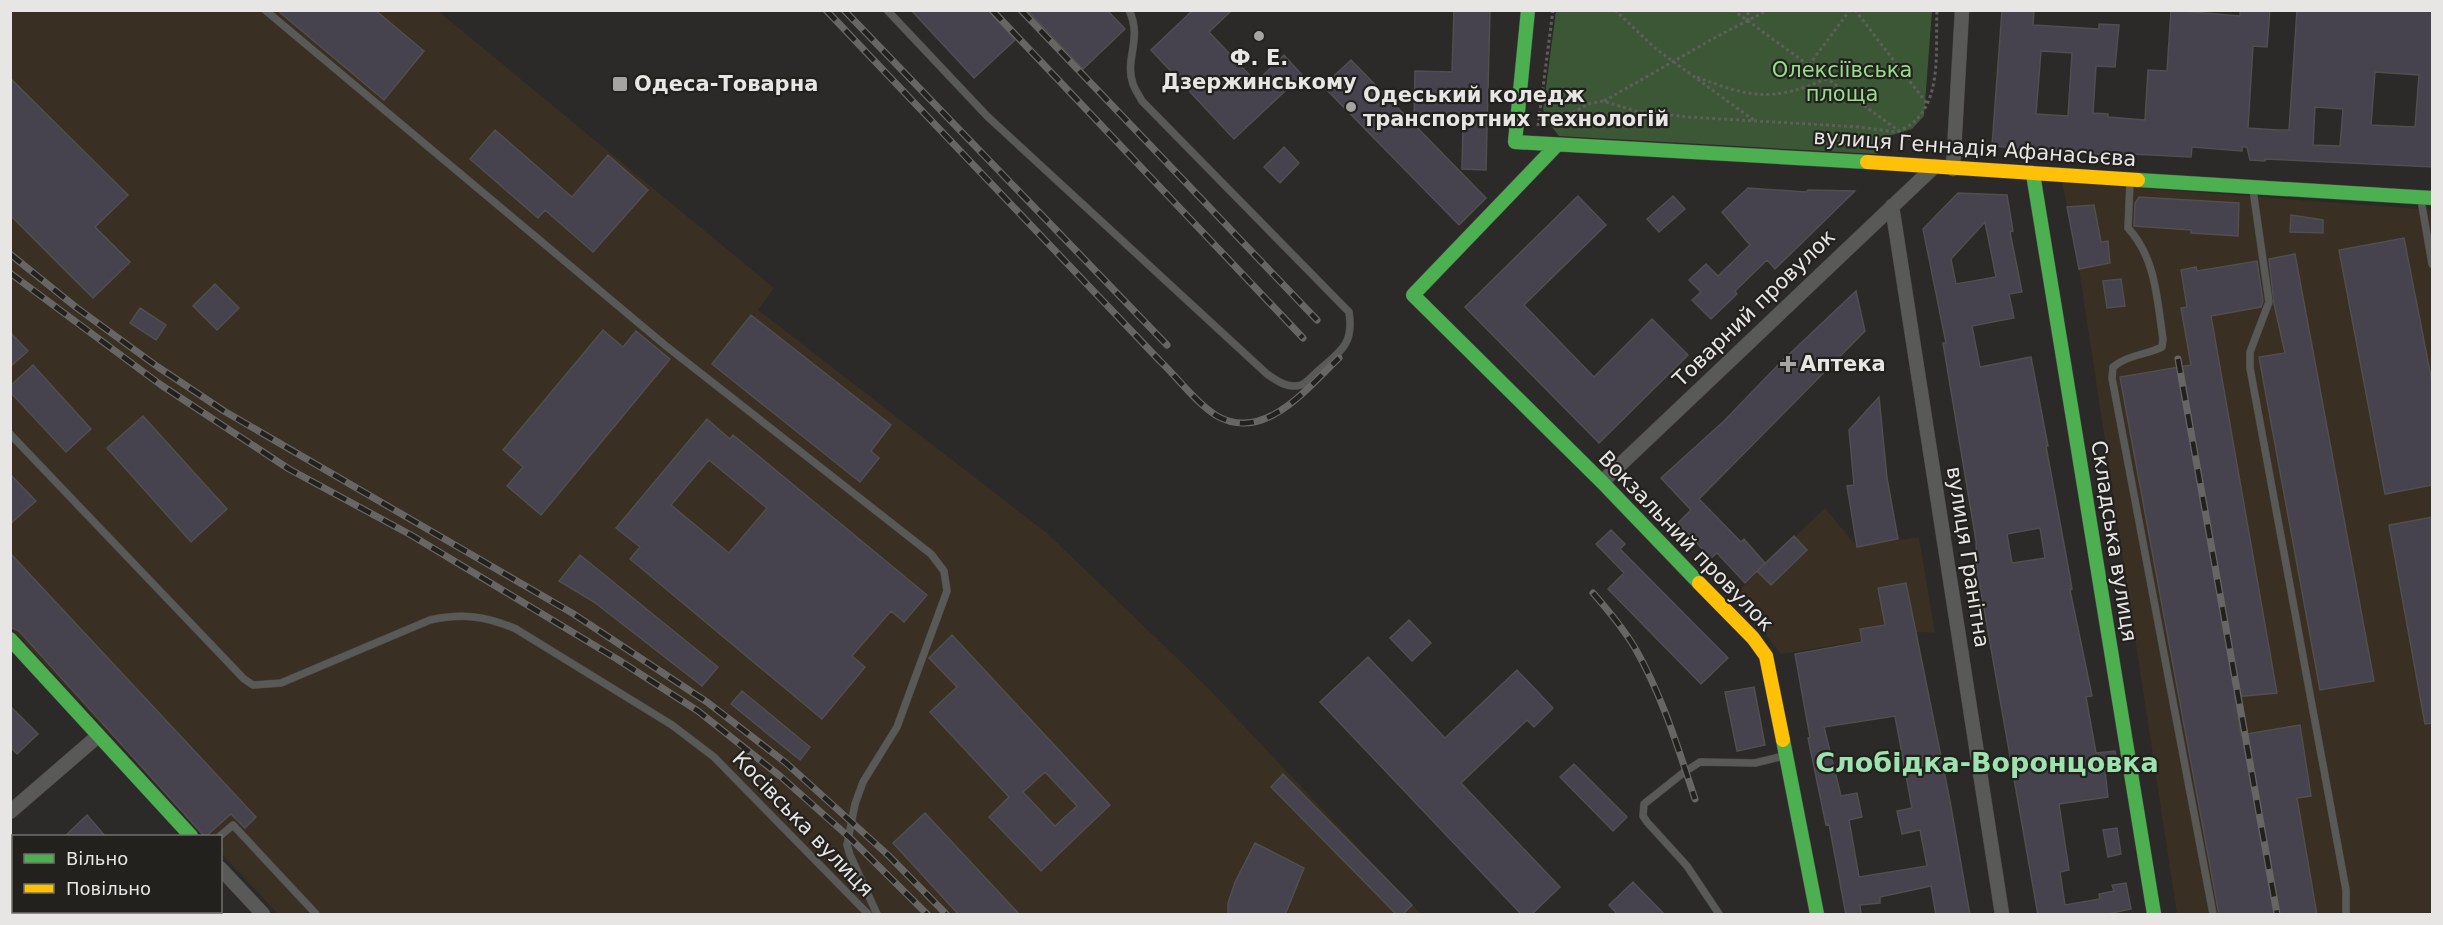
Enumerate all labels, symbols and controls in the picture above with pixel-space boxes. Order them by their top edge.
marker: Ф. Е. Дзержинському [1252,29,1266,43]
place label: Ф. Е. Дзержинському [1161,46,1357,94]
park label: Олексіївська площа [1772,58,1912,106]
place label: Одеса-Товарна [634,72,818,96]
marker: Одеса-Товарна [611,75,629,93]
place label: Одеський коледж транспортних технологій [1363,83,1669,131]
marker: Одеський коледж транспортних технологій [1344,100,1358,114]
street label: вулиця Геннадія Афанасьєва [1813,125,2137,171]
street label: Товарний провулок [1667,224,1840,392]
place label: Аптека [1800,352,1886,376]
marker: Аптека [1781,357,1795,371]
street label: Складська вулиця [2086,439,2142,643]
street label: Вокзальний провулок [1594,446,1778,636]
street label: вулиця Гранітна [1942,465,1994,649]
street label: Косівська вулиця [728,746,878,902]
district label: Слобідка-Воронцовка [1815,747,2159,778]
legend [12,835,222,913]
text: Вільно [66,848,128,869]
text: Повільно [66,878,151,899]

